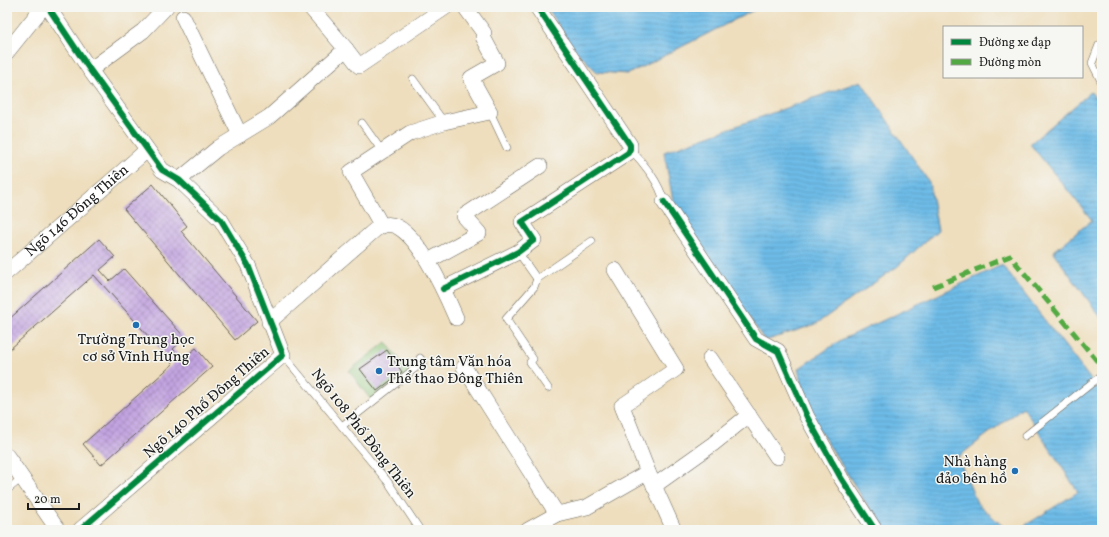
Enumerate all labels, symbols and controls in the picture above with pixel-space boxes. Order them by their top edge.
legend [943,26,1083,78]
text: Đường xe đạp [979,35,1051,51]
text: Đường mòn [979,55,1041,71]
street label: Ngõ 146 Đông Thiên [21,160,134,262]
marker: Trường Trung học cơ sở Vĩnh Hưng [131,320,141,330]
place label: Trường Trung học cơ sở Vĩnh Hưng [78,330,195,368]
street label: Ngõ 140 Phố Đông Thiên [139,342,275,464]
place label: Trung tâm Văn hóa Thể thao Đông Thiên [387,352,523,390]
street label: Ngõ 108 Phố Đông Thiên [305,365,421,504]
marker: Trung tâm Văn hóa Thể thao Đông Thiên [374,366,384,376]
place label: Nhà hàng đảo bên hồ [936,452,1007,490]
marker: Nhà hàng đảo bên hồ [1010,466,1020,476]
scale bar [28,485,79,511]
text: 20 m [34,492,61,508]

